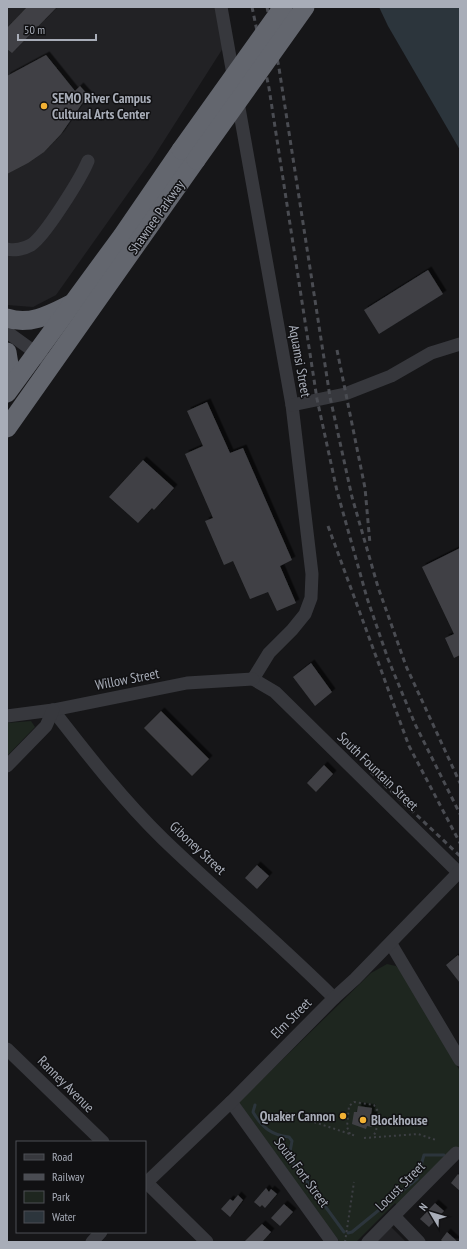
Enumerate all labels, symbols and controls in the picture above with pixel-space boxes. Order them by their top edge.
scale bar [18,16,96,42]
text: 50 m [24,22,45,37]
place label: SEMO River Campus Cultural Arts Center [52,89,151,123]
marker: SEMO River Campus Cultural Arts Center [39,101,49,111]
street label: Shawnee Parkway [124,176,189,258]
street label: Aquamsi Street [285,323,315,399]
street label: Willow Street [93,664,161,694]
street label: South Fountain Street [334,728,422,814]
street label: Giboney Street [166,817,230,879]
street label: Elm Street [267,994,315,1042]
street label: Ranney Avenue [34,1052,98,1116]
place label: Quaker Cannon [260,1107,335,1125]
marker: Quaker Cannon [338,1111,348,1121]
place label: Blockhouse [371,1111,428,1129]
marker: Blockhouse [358,1115,368,1125]
street label: South Fort Street [270,1133,334,1211]
legend [16,1141,146,1233]
text: Road [52,1149,72,1164]
street label: Locust Street [371,1157,429,1215]
text: Railway [52,1169,85,1184]
text: Park [52,1189,70,1204]
north arrow [411,1193,451,1233]
text: N [416,1200,430,1213]
text: Water [52,1209,77,1224]

